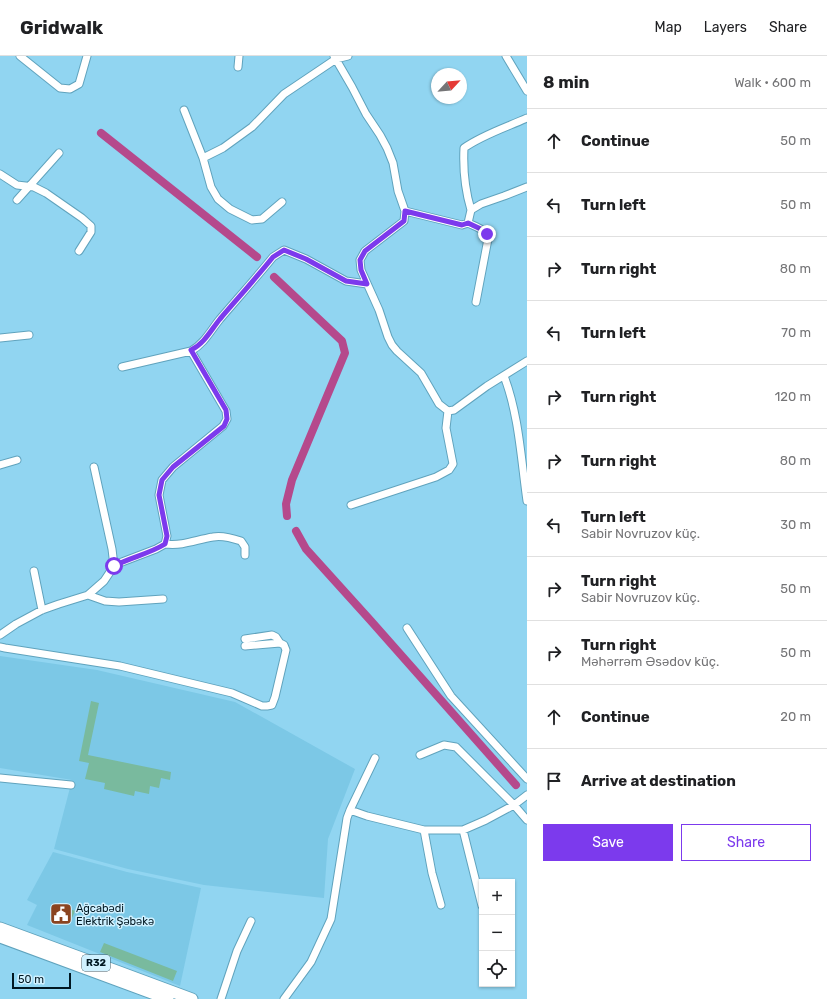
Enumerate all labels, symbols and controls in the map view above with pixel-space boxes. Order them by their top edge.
text: Gridwalk [20,16,103,39]
text: Map [655,19,682,36]
text: Layers [704,19,747,36]
text: Share [769,19,807,36]
north arrow [431,68,467,104]
text: 8 min [543,72,590,92]
text: Walk · 600 m [734,75,811,90]
icon: ahead [543,130,565,152]
text: Continue [581,132,650,150]
text: 50 m [780,133,811,148]
icon: left [543,194,565,216]
text: Turn left [581,196,646,214]
text: 50 m [780,197,811,212]
route end [478,225,496,243]
icon: right [543,258,565,280]
text: Turn right [581,260,656,278]
text: 80 m [780,261,811,276]
icon: left [543,322,565,344]
text: Turn left [581,324,646,342]
text: 70 m [781,325,811,340]
icon: right [543,386,565,408]
text: Turn right [581,388,656,406]
text: 120 m [775,389,811,404]
icon: right [543,450,565,472]
text: Turn right [581,452,656,470]
text: 80 m [780,453,811,468]
text: Turn left [581,508,646,526]
icon: left [543,514,565,536]
text: 30 m [780,517,811,532]
text: Sabir Novruzov küç. [581,526,700,541]
route start [105,557,123,575]
text: Turn right [581,572,656,590]
icon: right [543,578,565,600]
text: 50 m [780,581,811,596]
text: Sabir Novruzov küç. [581,590,700,605]
text: Turn right [581,636,656,654]
icon: right [543,642,565,664]
text: 50 m [780,645,811,660]
text: Məhərrəm Əsədov küç. [581,654,719,669]
icon: ahead [543,706,565,728]
text: Continue [581,708,650,726]
text: 20 m [780,709,811,724]
icon: arrive [543,770,565,792]
text: Arrive at destination [581,772,736,790]
button: Save [543,824,673,861]
button: Share [681,824,811,861]
map controls [479,879,515,987]
button: + [479,879,515,915]
public building icon: Ağcabədi Elektrik Şəbəkə [48,901,74,927]
place label: Ağcabədi Elektrik Şəbəkə [76,902,154,928]
button: − [479,915,515,951]
button: locate [479,951,515,987]
road number: R32 [82,955,110,971]
scale bar [12,971,71,990]
text: 50 m [18,973,44,986]

